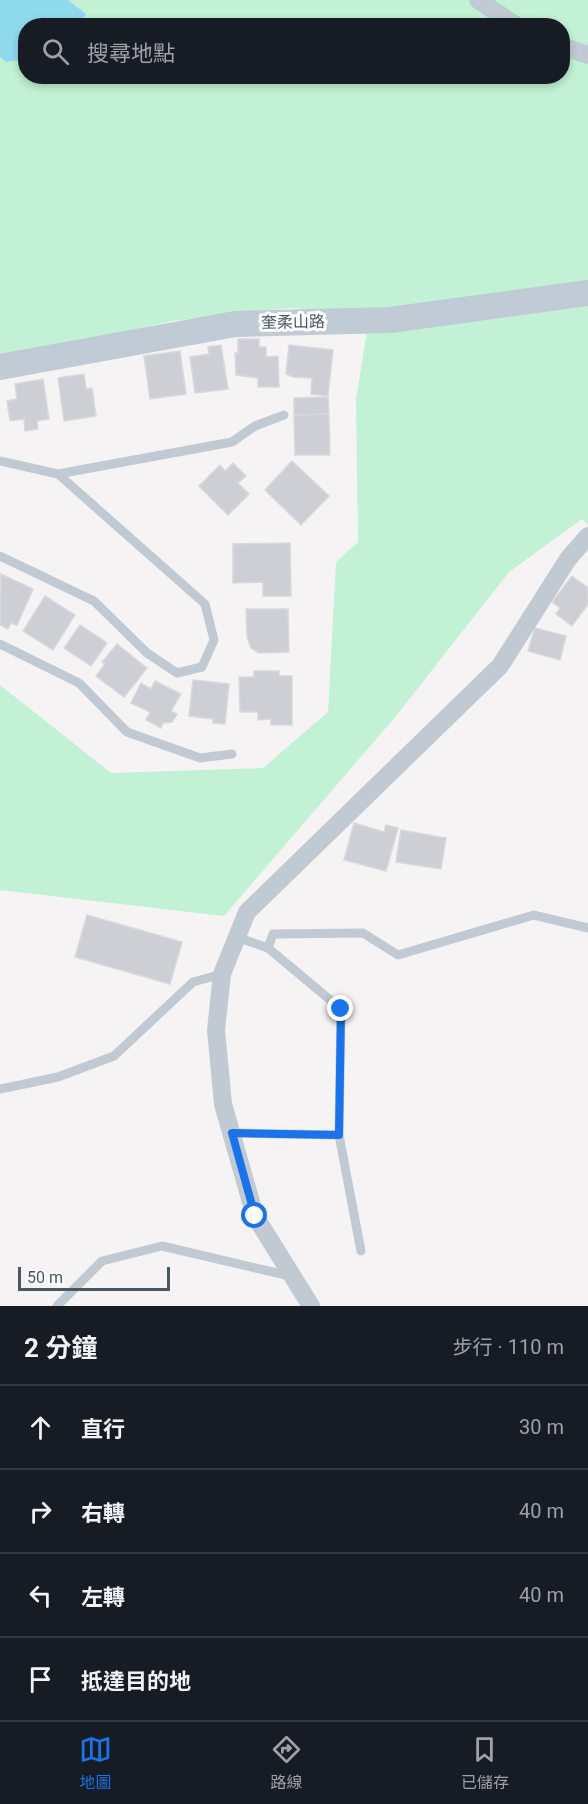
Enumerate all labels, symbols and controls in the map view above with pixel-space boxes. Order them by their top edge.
search box [18,18,570,84]
icon: search [39,35,72,68]
text: 搜尋地點 [87,41,175,66]
street label: 奎柔山路 [261,312,325,332]
route end [327,995,353,1021]
route start [241,1202,267,1228]
scale bar [18,1264,170,1292]
text: 50 m [27,1268,63,1287]
text: 2 分鐘 [24,1333,97,1363]
text: 步行 · 110 m [453,1335,564,1359]
icon: ahead [24,1411,57,1444]
text: 30 m [519,1415,564,1439]
text: 直行 [81,1417,125,1442]
icon: right [24,1495,57,1528]
text: 40 m [519,1499,564,1523]
text: 右轉 [81,1501,125,1526]
icon: left [24,1579,57,1612]
text: 40 m [519,1583,564,1607]
text: 左轉 [81,1585,125,1610]
icon: arrive [24,1663,57,1696]
text: 抵達目的地 [81,1669,191,1694]
tab: 地圖 [79,1733,112,1793]
tab: 路線 [270,1733,303,1793]
tab: 已儲存 [461,1733,509,1793]

